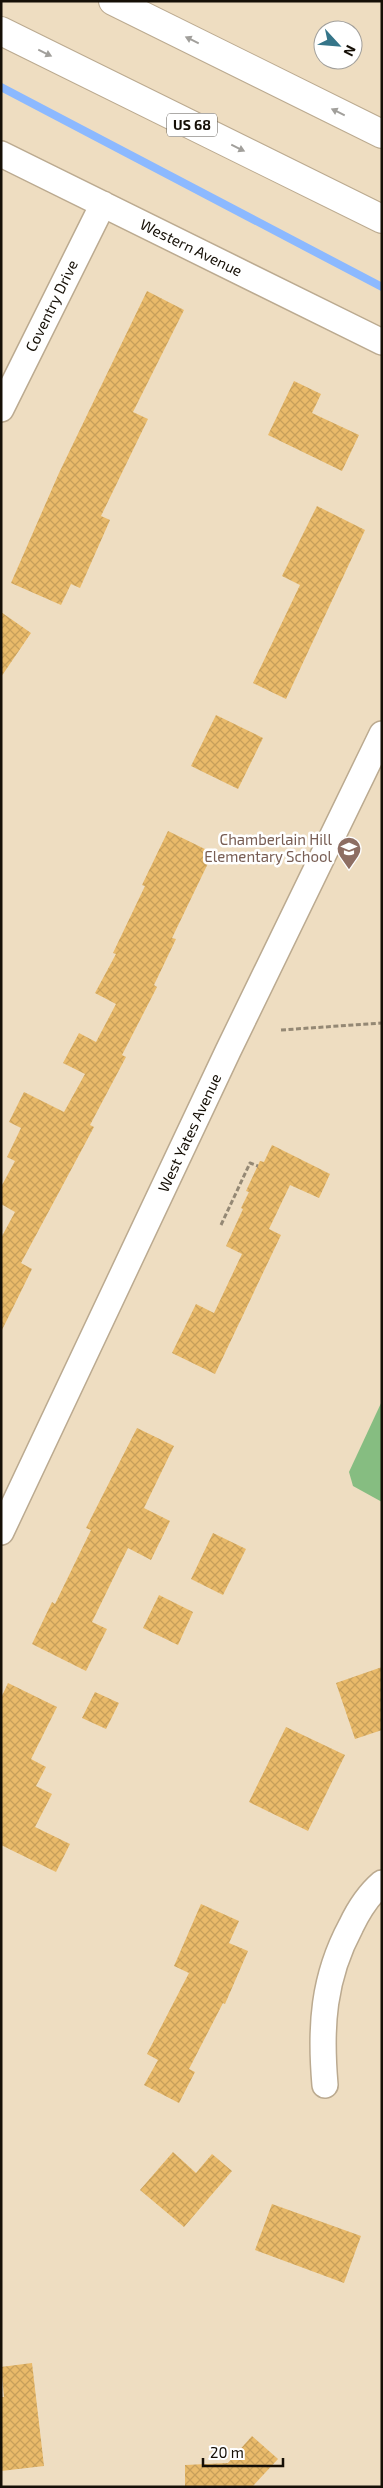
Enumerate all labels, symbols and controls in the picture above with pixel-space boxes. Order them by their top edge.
north arrow [313,20,363,70]
one-way arrow [185,36,200,45]
text: N [340,43,360,59]
one-way arrow [38,49,52,57]
one-way arrow [331,108,345,116]
road number: US 68 [167,114,217,136]
one-way arrow [231,144,245,152]
street label: Western Avenue [137,215,245,280]
street label: Coventry Drive [21,257,81,354]
place label: Chamberlain Hill Elementary School [204,830,333,865]
school or university icon: Chamberlain Hill Elementary School [336,836,362,870]
street label: West Yates Avenue [154,1070,224,1195]
scale bar [203,2436,283,2468]
text: 20 m [210,2443,244,2461]

